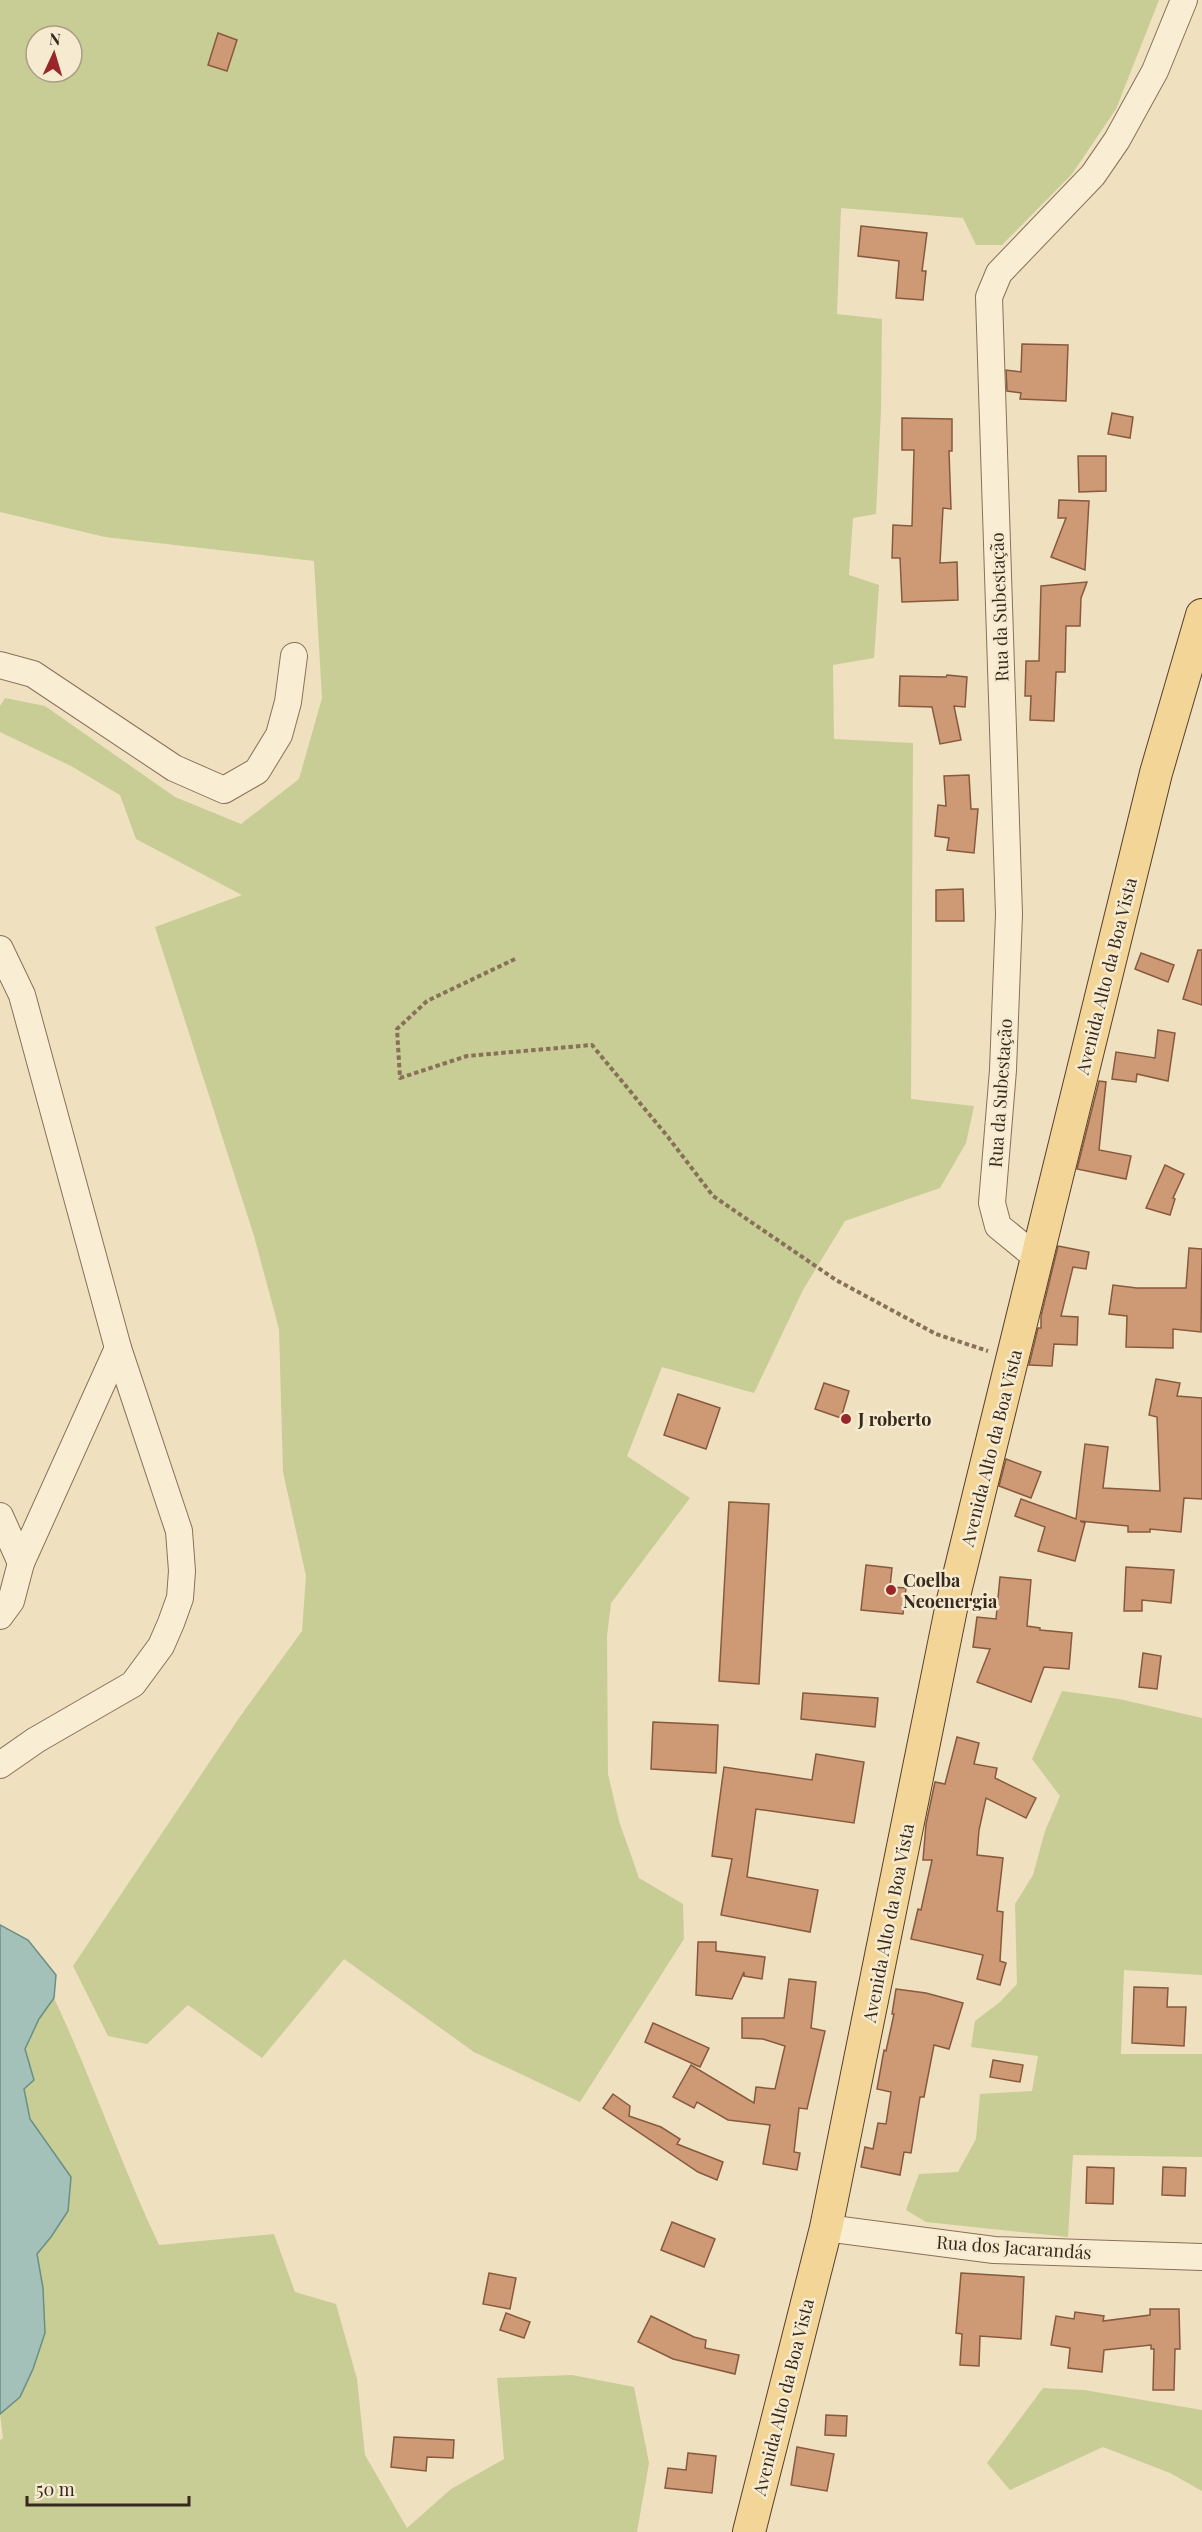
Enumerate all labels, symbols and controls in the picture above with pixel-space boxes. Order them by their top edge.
north arrow [24,24,84,84]
text: N [49,28,62,49]
street label: Rua da Subestação [984,532,1014,682]
street label: Avenida Alto da Boa Vista [1070,875,1142,1078]
street label: Rua da Subestação [983,1018,1017,1168]
street label: Avenida Alto da Boa Vista [955,1347,1027,1550]
place label: J roberto [857,1407,931,1431]
marker: J roberto [839,1412,853,1426]
place label: Coelba Neoenergia [903,1568,998,1613]
marker: Coelba Neoenergia [884,1583,898,1597]
street label: Avenida Alto da Boa Vista [857,1821,919,2026]
street label: Rua dos Jacarandás [936,2230,1092,2264]
street label: Avenida Alto da Boa Vista [747,2296,819,2499]
scale bar [27,2469,189,2507]
text: 50 m [36,2477,75,2501]

